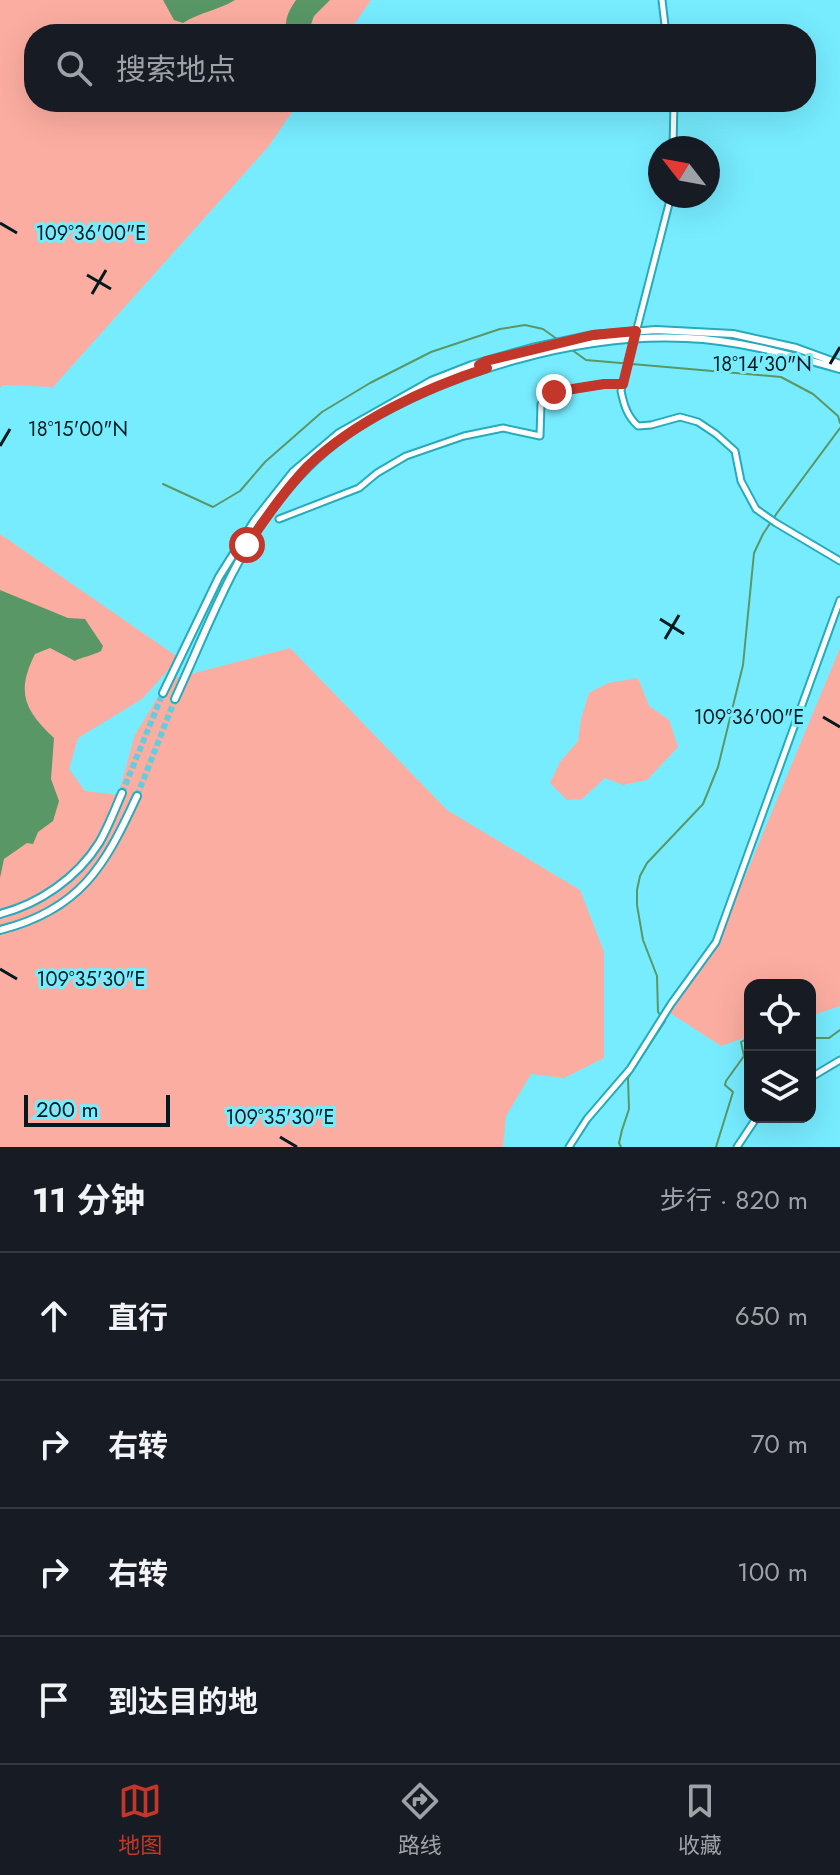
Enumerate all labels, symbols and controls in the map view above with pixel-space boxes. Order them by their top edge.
search box [24,24,816,112]
icon: search [52,46,96,90]
text: 搜索地点 [116,48,236,91]
north arrow [648,136,720,208]
text: 109°36'00"E [36,219,146,248]
text: 18°14'30"N [712,350,812,379]
route end [536,374,572,410]
text: 18°15'00"N [28,415,128,444]
route start [229,527,265,563]
text: 109°36'00"E [694,703,804,732]
text: 109°35'30"E [36,965,146,994]
map controls [744,979,816,1123]
button: locate [744,979,816,1051]
button: layers [744,1051,816,1123]
scale bar [24,1091,170,1127]
text: 200 m [36,1093,99,1125]
text: 109°35'30"E [225,1103,335,1132]
text: 11 分钟 [32,1176,145,1225]
text: 步行 · 820 m [660,1181,808,1219]
icon: ahead [32,1294,76,1338]
text: 直行 [108,1296,168,1339]
text: 650 m [735,1297,808,1335]
icon: right [32,1422,76,1466]
text: 右转 [108,1424,168,1467]
text: 70 m [751,1425,808,1463]
icon: right [32,1550,76,1594]
text: 右转 [108,1552,168,1595]
text: 100 m [737,1553,808,1591]
icon: arrive [32,1678,76,1722]
text: 到达目的地 [108,1680,258,1723]
tab: 地图 [118,1779,162,1861]
tab: 路线 [398,1779,442,1861]
tab: 收藏 [678,1779,722,1861]

